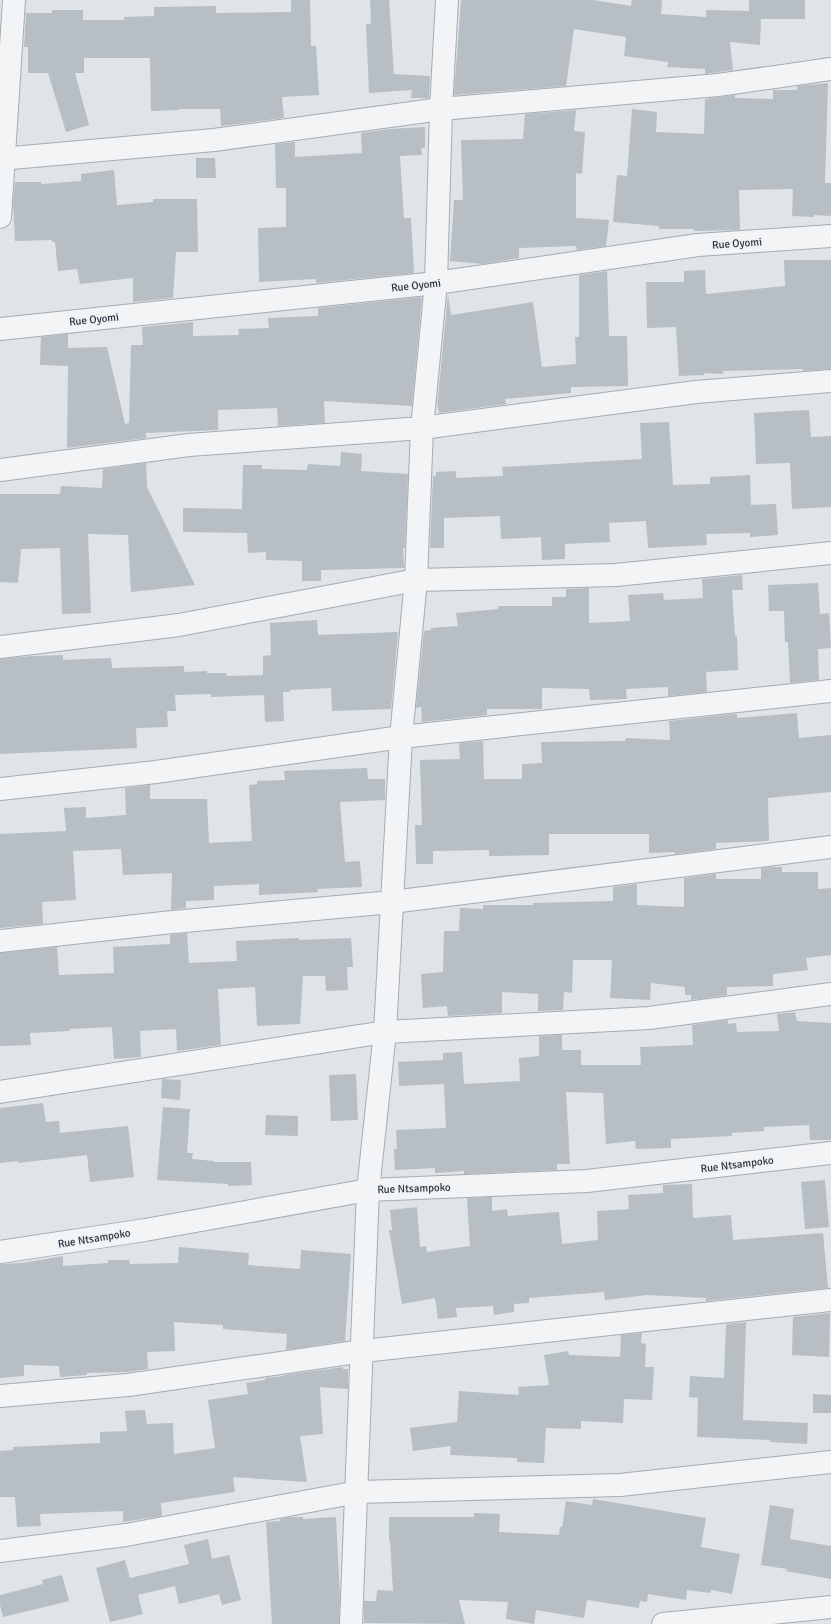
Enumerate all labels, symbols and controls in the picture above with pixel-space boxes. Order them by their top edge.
street label: Rue Oyomi [712,235,762,252]
street label: Rue Oyomi [390,276,442,295]
street label: Rue Oyomi [68,310,120,329]
street label: Rue Ntsampoko [700,1154,775,1175]
street label: Rue Ntsampoko [377,1181,451,1196]
street label: Rue Ntsampoko [57,1226,132,1251]

